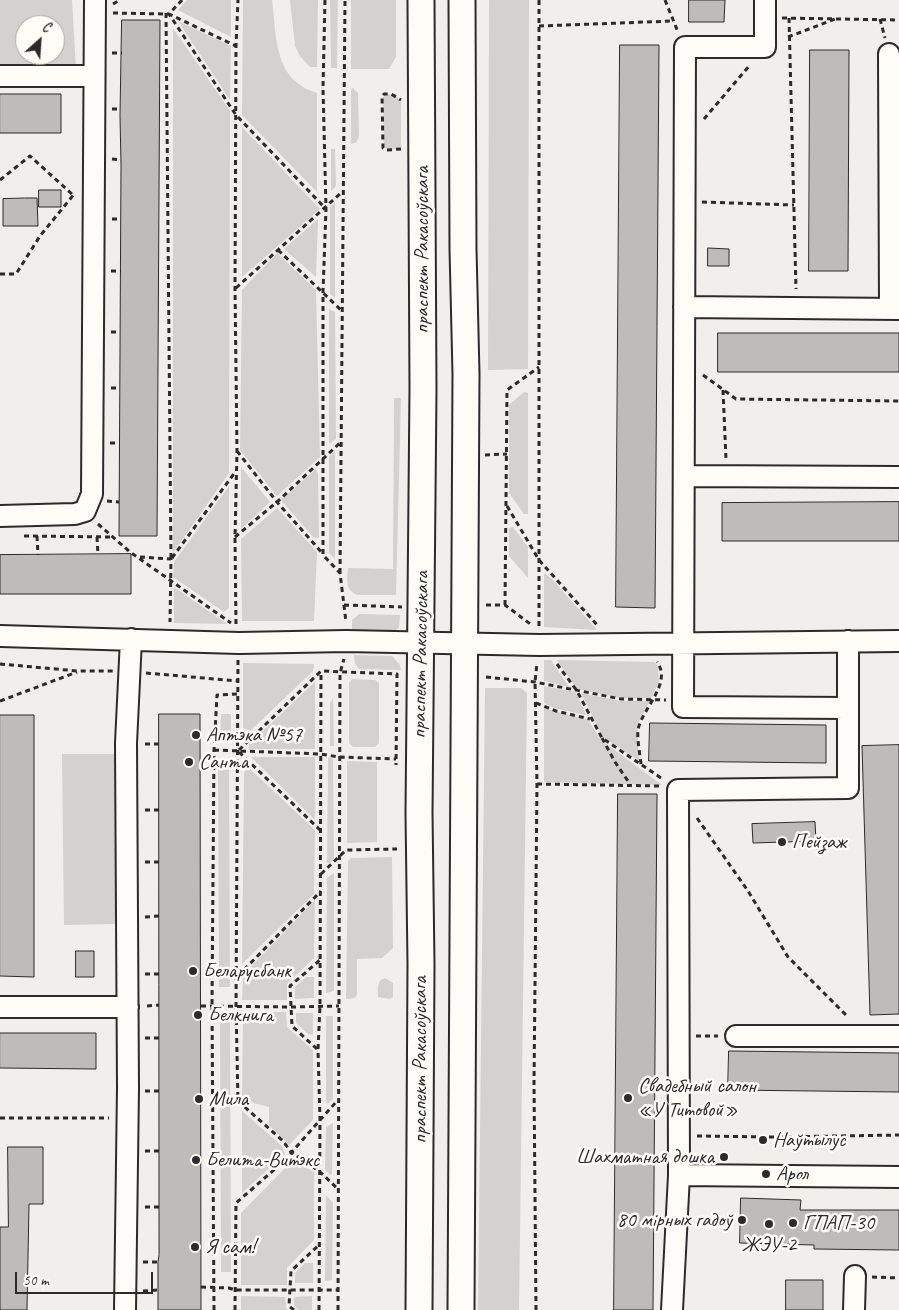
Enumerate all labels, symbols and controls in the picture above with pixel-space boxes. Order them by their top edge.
north arrow [15,15,65,65]
text: С [40,18,53,36]
street label: праспект Ракасоўскага [409,166,435,334]
street label: праспект Ракасоўскага [407,571,435,739]
place label: Аптэка №57 [206,722,302,748]
marker: Аптэка №57 [190,729,202,741]
place label: Санта [199,749,248,775]
marker: Санта [183,756,195,768]
place label: Пейзаж [792,829,846,855]
marker: Пейзаж [776,836,788,848]
place label: Беларусбанк [203,958,291,984]
marker: Беларусбанк [187,965,199,977]
street label: праспект Ракасоўскага [407,976,433,1144]
place label: Белкнига [208,1002,273,1028]
marker: Белкнига [192,1009,204,1021]
place label: Свадебный салон «У Титовой» [638,1073,756,1123]
place label: Мила [209,1086,248,1112]
marker: Свадебный салон «У Титовой» [622,1092,634,1104]
marker: Мила [193,1093,205,1105]
place label: Наўтылус [773,1127,845,1153]
marker: Наўтылус [757,1134,769,1146]
place label: Шахматная дошка [576,1144,714,1170]
place label: Белита-Витэкс [206,1147,319,1173]
marker: Шахматная дошка [718,1151,730,1163]
marker: Белита-Витэкс [190,1154,202,1166]
place label: Арол [776,1161,808,1187]
marker: Арол [760,1168,772,1180]
place label: 80 мірных гадоў [617,1207,732,1233]
place label: ГПАП-30 [803,1210,874,1236]
marker: 80 мірных гадоў [736,1214,748,1226]
marker: ГПАП-30 [787,1217,799,1229]
marker: ЖЭУ-2 [763,1218,775,1230]
place label: ЖЭУ-2 [742,1232,796,1258]
place label: Я сам! [205,1234,255,1260]
marker: Я сам! [189,1241,201,1253]
scale bar [18,1262,155,1294]
text: 50 m [23,1271,49,1290]

